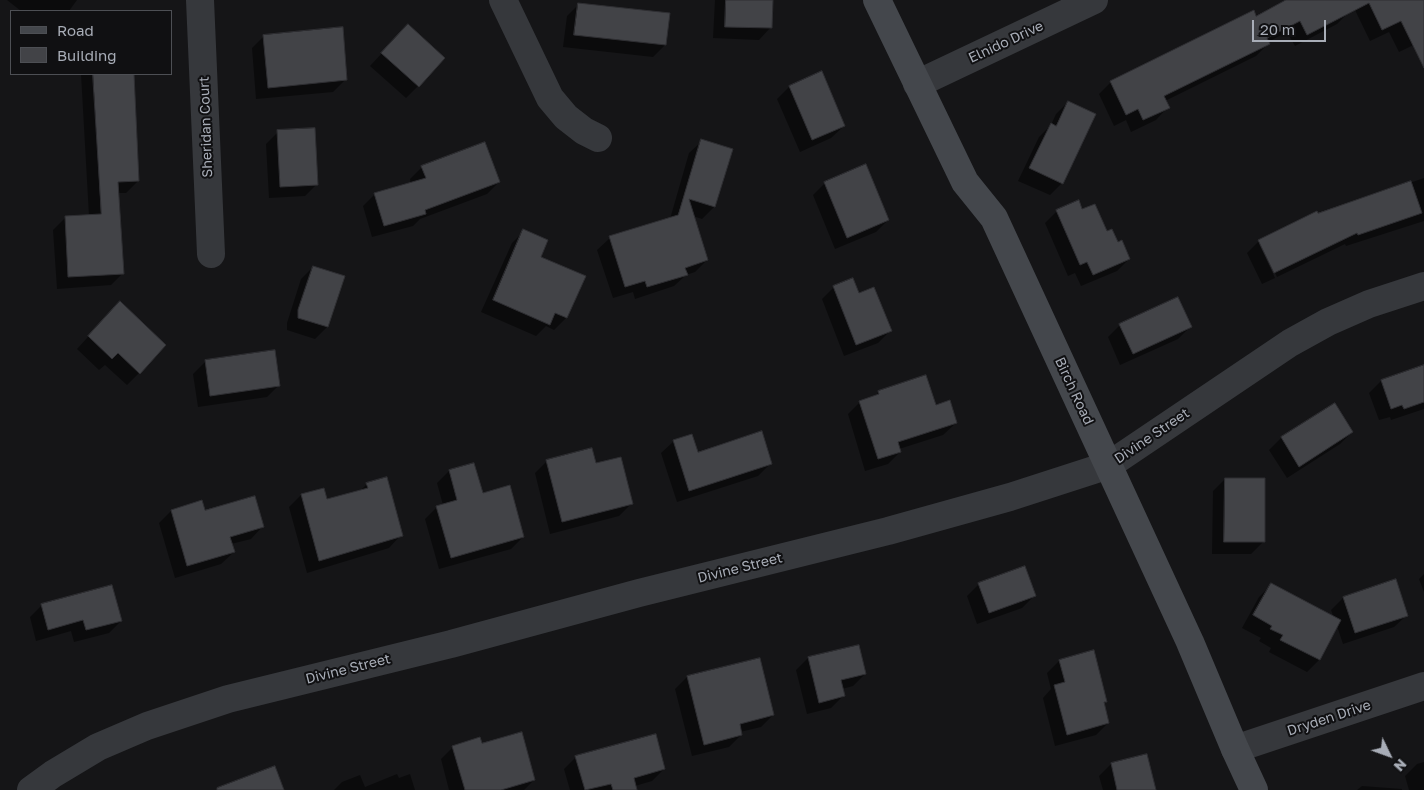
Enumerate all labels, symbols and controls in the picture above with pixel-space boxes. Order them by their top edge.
legend [10,10,172,75]
scale bar [1254,10,1328,42]
street label: Elnido Drive [966,17,1046,67]
text: 20 m [1260,20,1295,38]
text: Road [57,21,94,39]
text: Building [57,46,117,64]
street label: Sheridan Court [196,76,216,178]
street label: Birch Road [1051,355,1097,427]
street label: Divine Street [1111,405,1193,467]
street label: Divine Street [696,549,784,587]
street label: Divine Street [304,650,392,688]
street label: Dryden Drive [1285,697,1373,739]
north arrow [1364,730,1414,780]
text: N [1391,756,1410,775]

